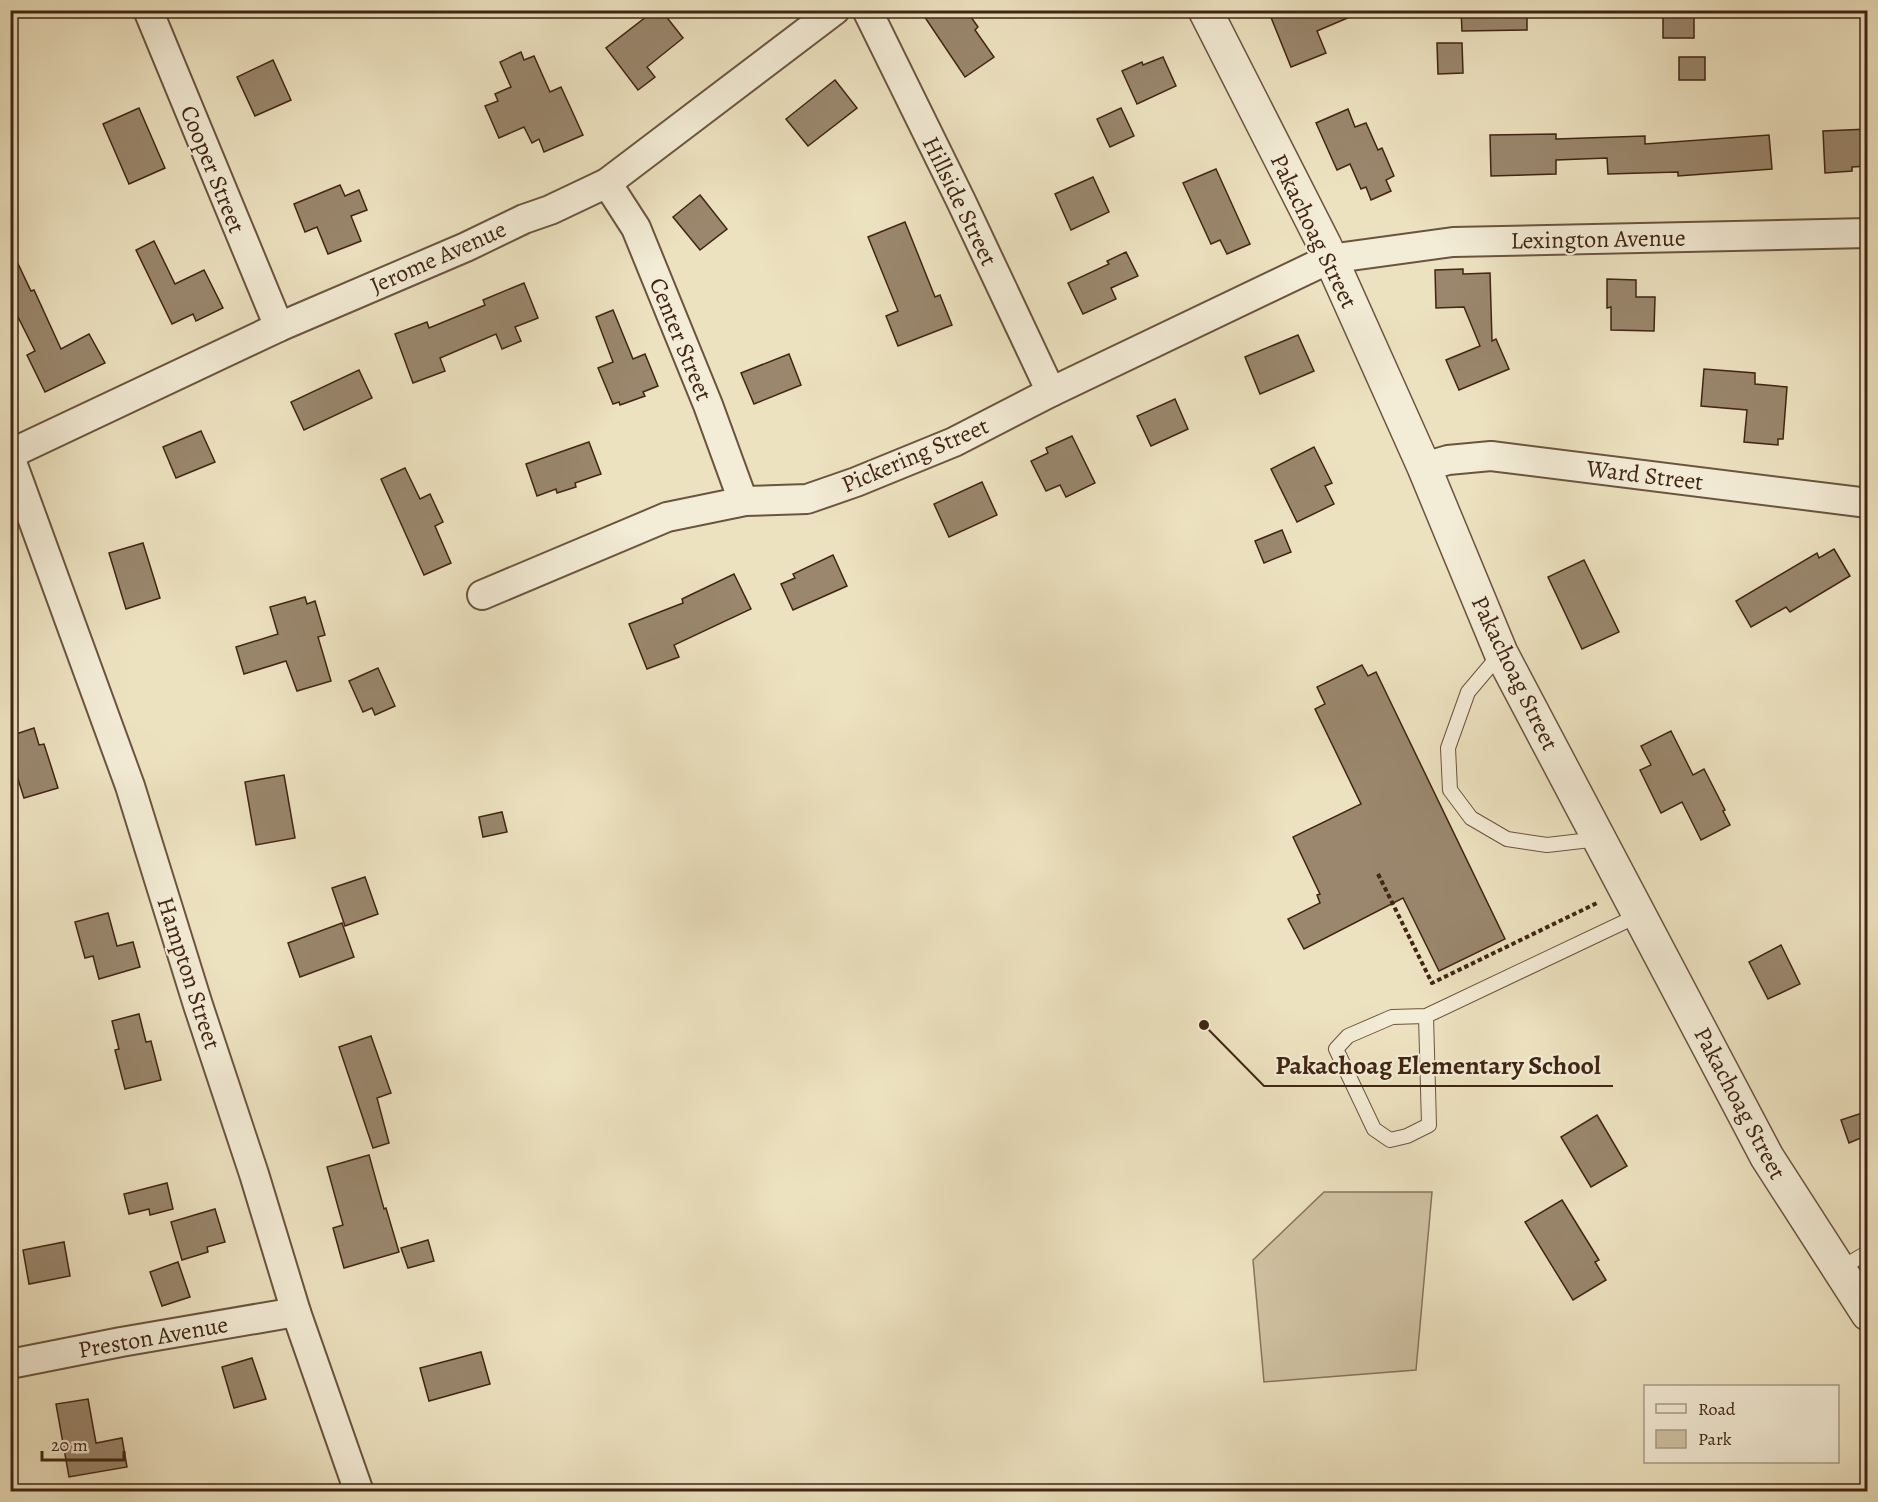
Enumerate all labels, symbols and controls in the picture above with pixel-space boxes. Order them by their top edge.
street label: Cooper Street [173,100,253,238]
street label: Hillside Street [915,131,1005,271]
street label: Pakachoag Street [1263,148,1365,314]
street label: Jerome Avenue [365,213,511,301]
street label: Lexington Avenue [1510,221,1686,257]
street label: Center Street [642,273,720,405]
street label: Pickering Street [836,410,994,500]
street label: Ward Street [1584,452,1705,498]
street label: Pakachoag Street [1464,590,1566,756]
street label: Hampton Street [149,893,229,1053]
street label: Pakachoag Street [1686,1021,1794,1185]
callout: Pakachoag Elementary School [1264,1042,1613,1086]
text: Pakachoag Elementary School [1275,1048,1601,1083]
street label: Preston Avenue [76,1308,230,1366]
legend [1644,1385,1839,1463]
text: Road [1698,1397,1736,1421]
scale bar [42,1424,124,1462]
text: Park [1698,1427,1732,1451]
text: 20 m [51,1433,88,1457]

